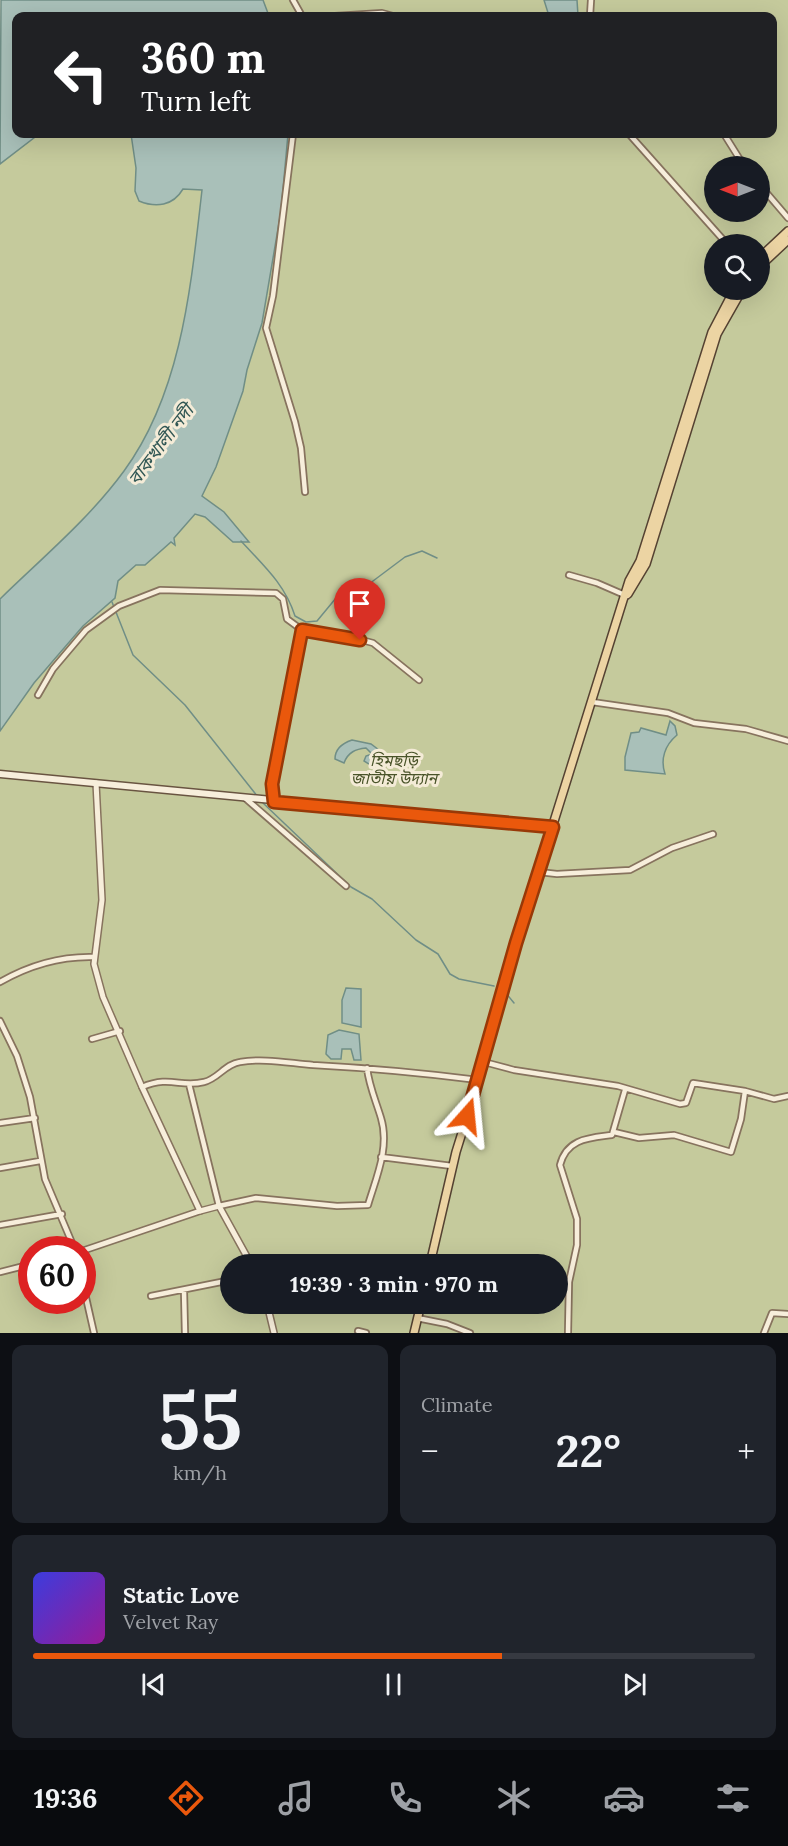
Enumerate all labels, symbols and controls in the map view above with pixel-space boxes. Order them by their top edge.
text: 360 m [141,31,265,85]
icon: left [42,36,120,114]
text: Turn left [141,84,251,118]
north arrow [704,156,770,222]
map controls [704,156,770,300]
button: search [704,234,770,300]
water label: বাকখালী নদী [123,397,200,490]
pin [334,578,385,640]
icon: arrive [343,587,376,620]
park label: হিমছড়ি জাতীয় উদ্যান [351,750,441,788]
position arrow [435,1084,499,1148]
speed limit sign: 60 [18,1236,96,1314]
text: 19:39 · 3 min · 970 m [290,1270,498,1298]
text: 55 [158,1371,242,1470]
text: Climate [421,1392,493,1417]
text: 22° [555,1422,621,1479]
text: − [421,1430,439,1472]
text: + [737,1430,755,1472]
text: km/h [173,1460,227,1485]
text: Static Love [123,1581,239,1609]
text: Velvet Ray [123,1609,218,1634]
icon: previous [137,1668,170,1701]
icon: pause [377,1668,410,1701]
icon: next [618,1668,651,1701]
icon: directions [165,1777,207,1819]
icon: music [275,1777,317,1819]
icon: phone [384,1777,426,1819]
icon: climate [493,1777,535,1819]
icon: car [603,1777,645,1819]
icon: filters [712,1777,754,1819]
text: 19:36 [34,1781,98,1815]

